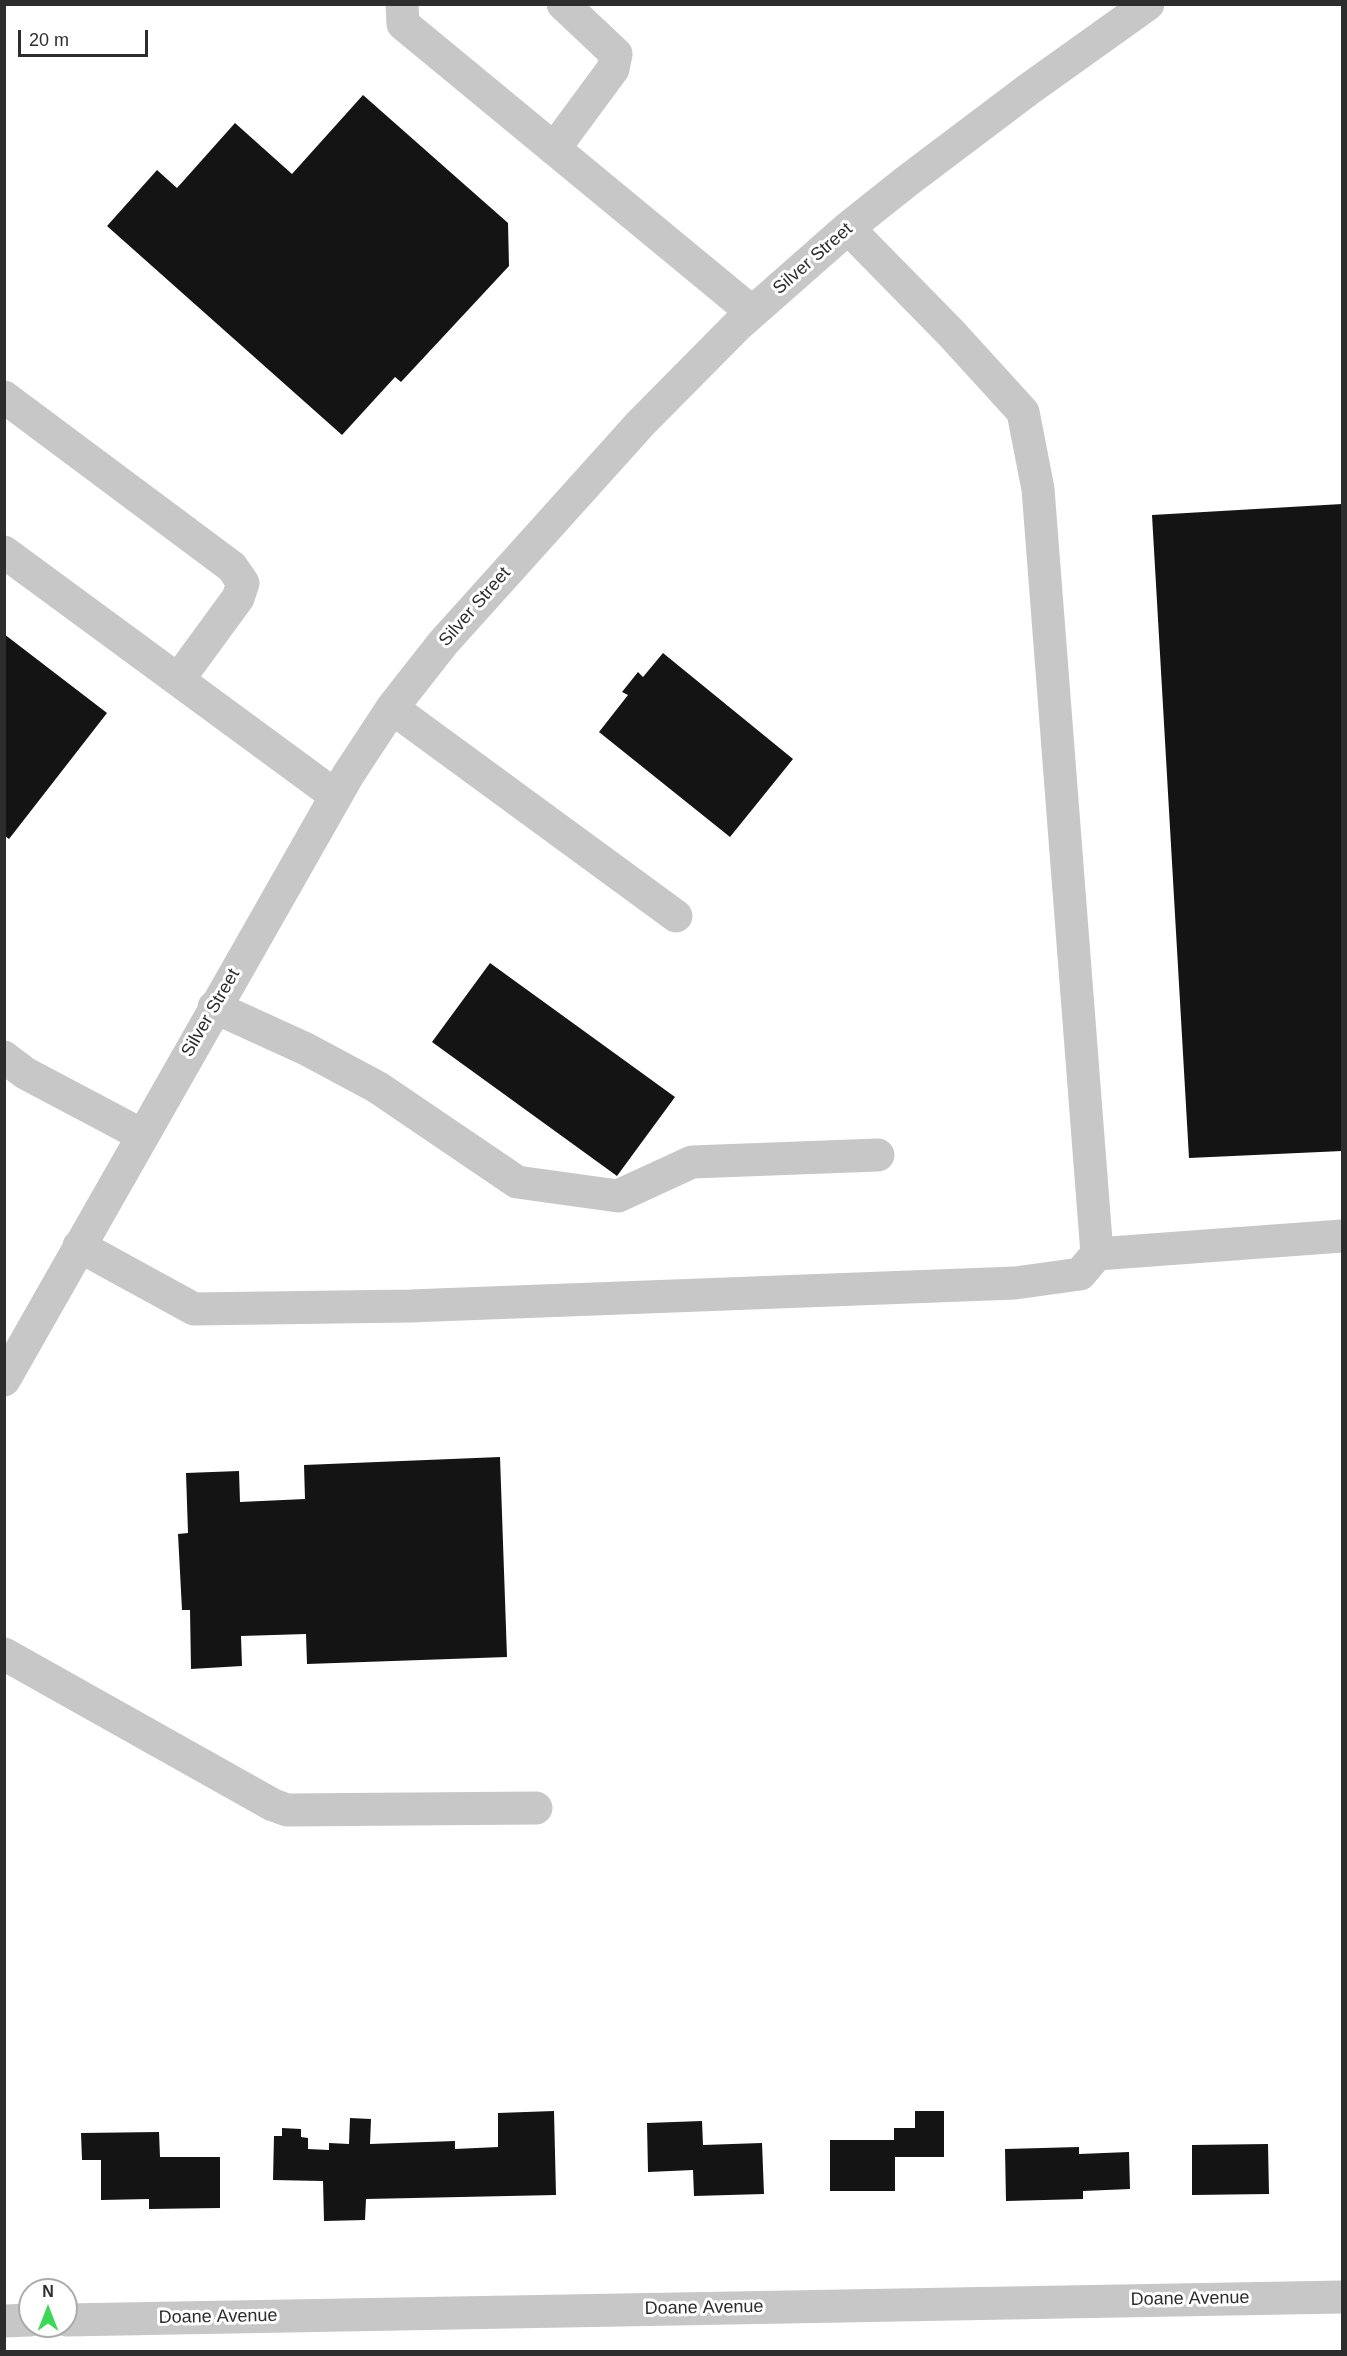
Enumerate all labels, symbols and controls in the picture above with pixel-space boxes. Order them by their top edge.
scale bar [21,18,152,56]
text: 20 m [29,30,69,50]
street label: Silver Street [769,219,857,299]
street label: Silver Street [435,563,515,651]
street label: Silver Street [177,965,245,1061]
north arrow [18,2278,78,2338]
text: N [42,2283,54,2300]
street label: Doane Avenue [1130,2287,1250,2311]
street label: Doane Avenue [644,2296,764,2320]
street label: Doane Avenue [158,2305,278,2329]

